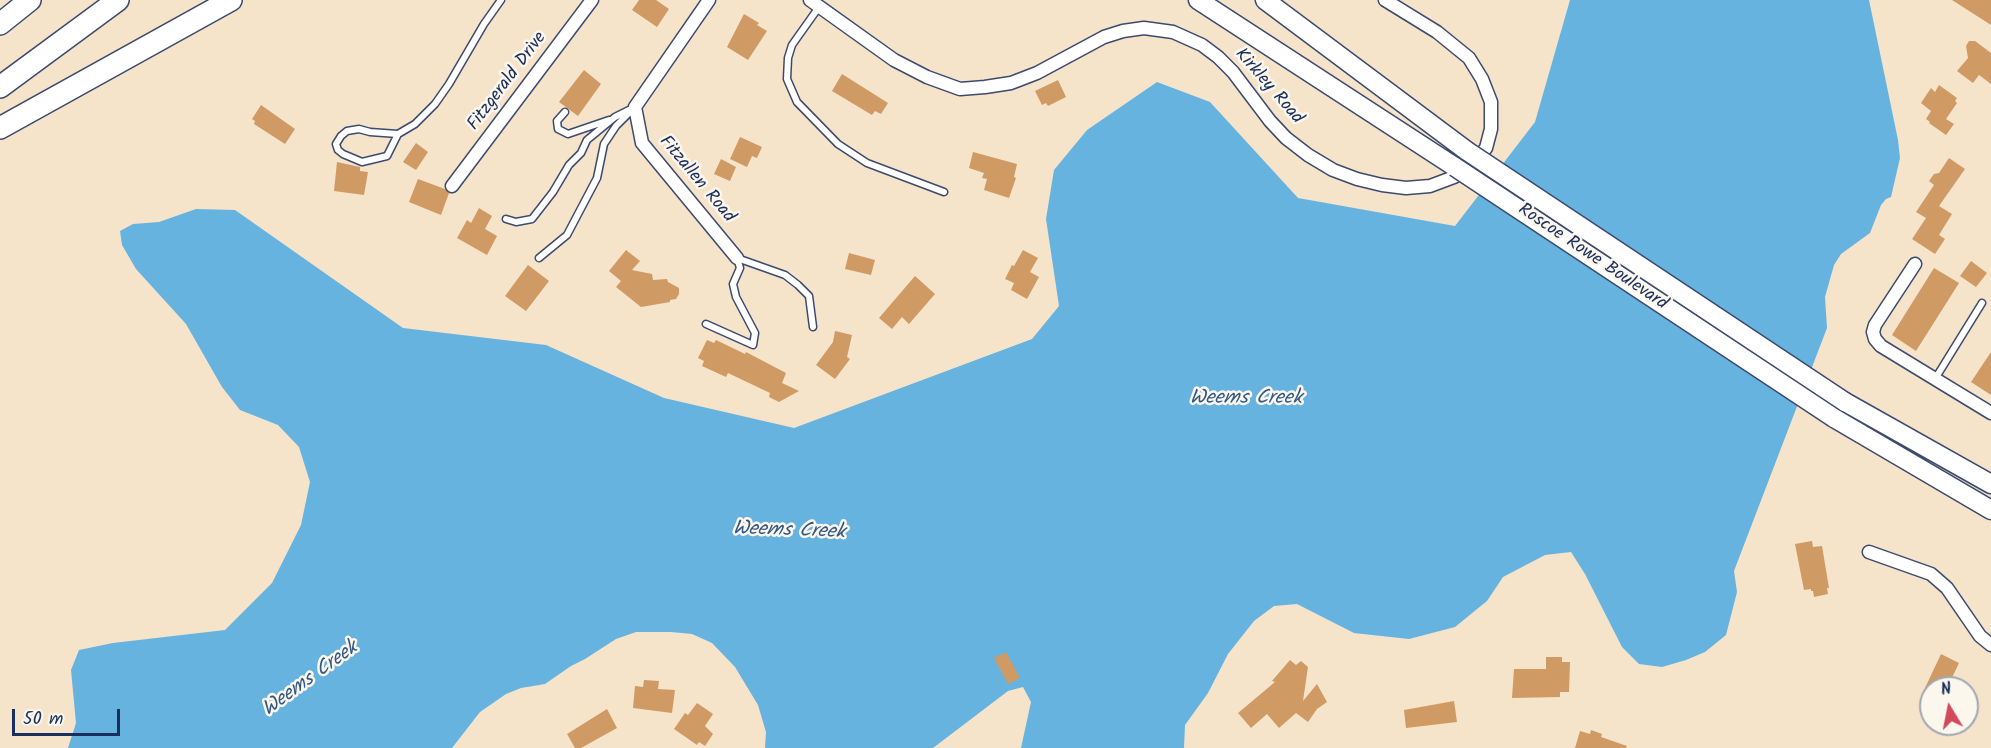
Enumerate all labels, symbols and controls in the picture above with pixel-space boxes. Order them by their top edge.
street label: Fitzgerald Drive [464,28,552,136]
street label: Kirkley Road [1229,45,1307,129]
street label: Fitzallen Road [653,132,739,228]
street label: Roscoe Rowe Boulevard [1513,200,1671,316]
water label: Weems Creek [1190,388,1302,412]
water label: Weems Creek [733,518,845,546]
water label: Weems Creek [259,637,363,723]
north arrow [1919,676,1979,736]
text: N [1939,677,1953,703]
scale bar [15,697,123,735]
text: 50 m [23,705,63,734]

